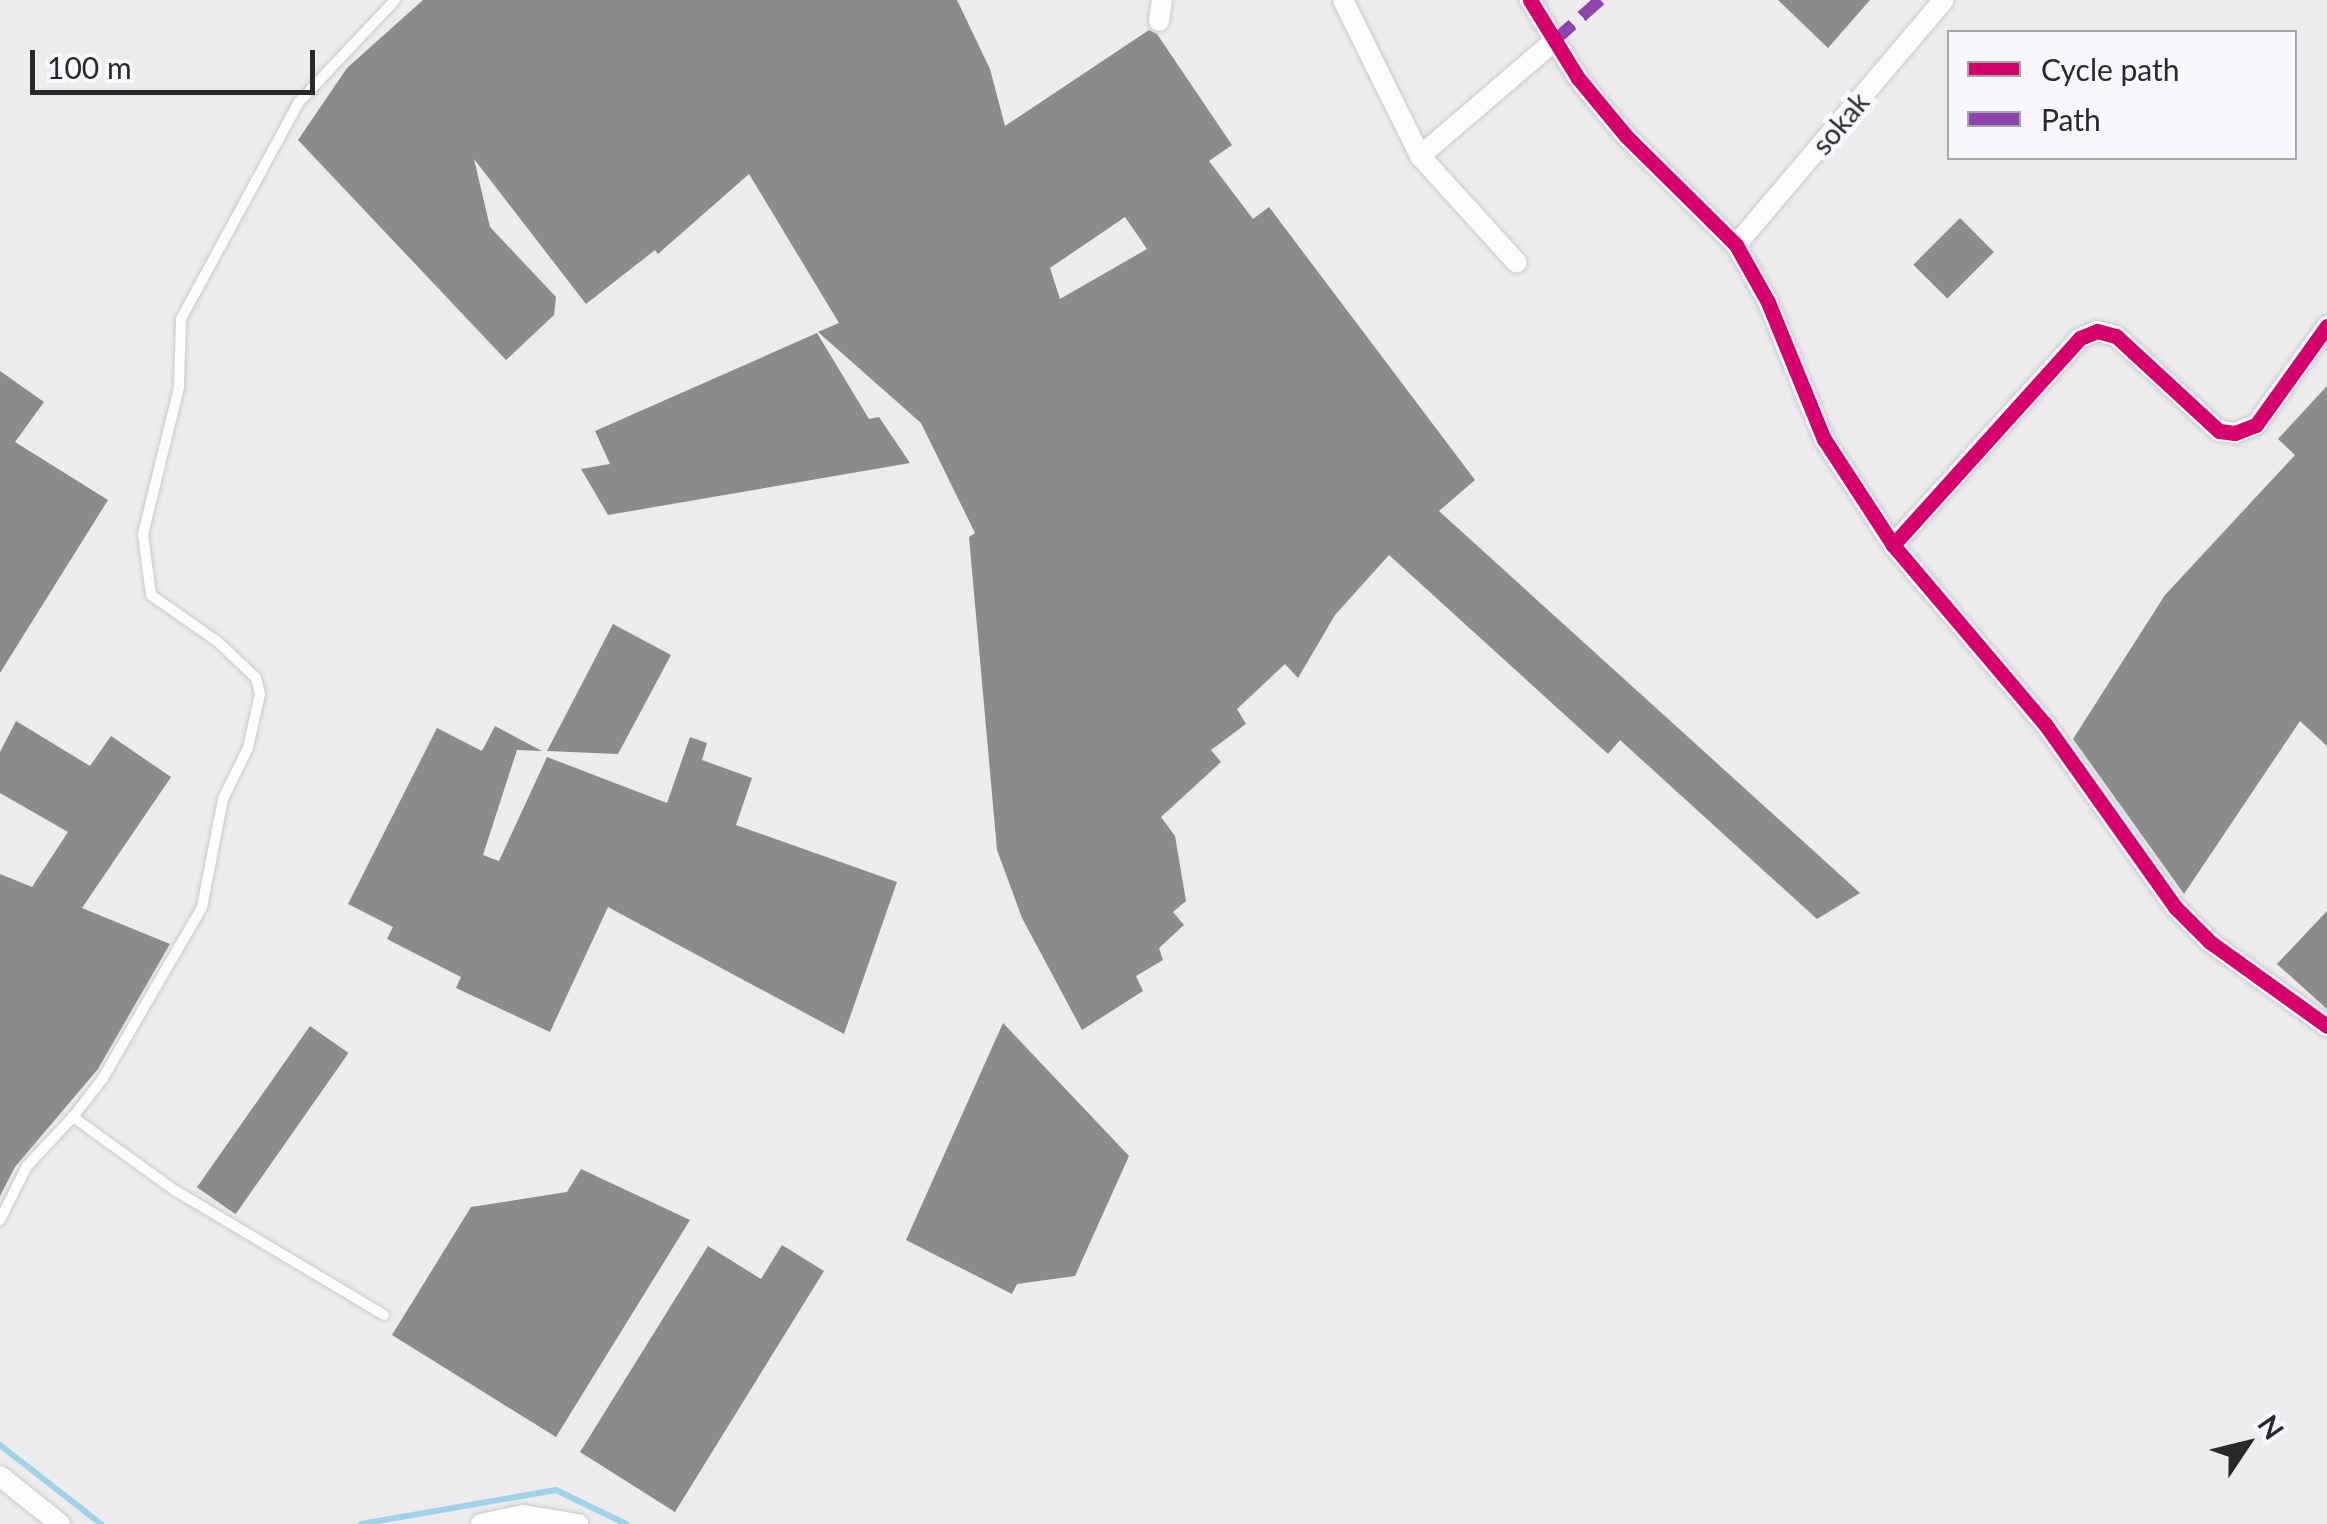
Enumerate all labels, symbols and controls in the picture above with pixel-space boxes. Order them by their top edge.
scale bar [35,30,320,92]
legend [1947,30,2297,160]
text: 100 m [47,49,132,85]
text: Cycle path [2041,51,2180,87]
street label: sokak [1805,85,1875,161]
text: Path [2041,101,2101,137]
north arrow [2197,1394,2297,1494]
text: N [2251,1408,2292,1445]

